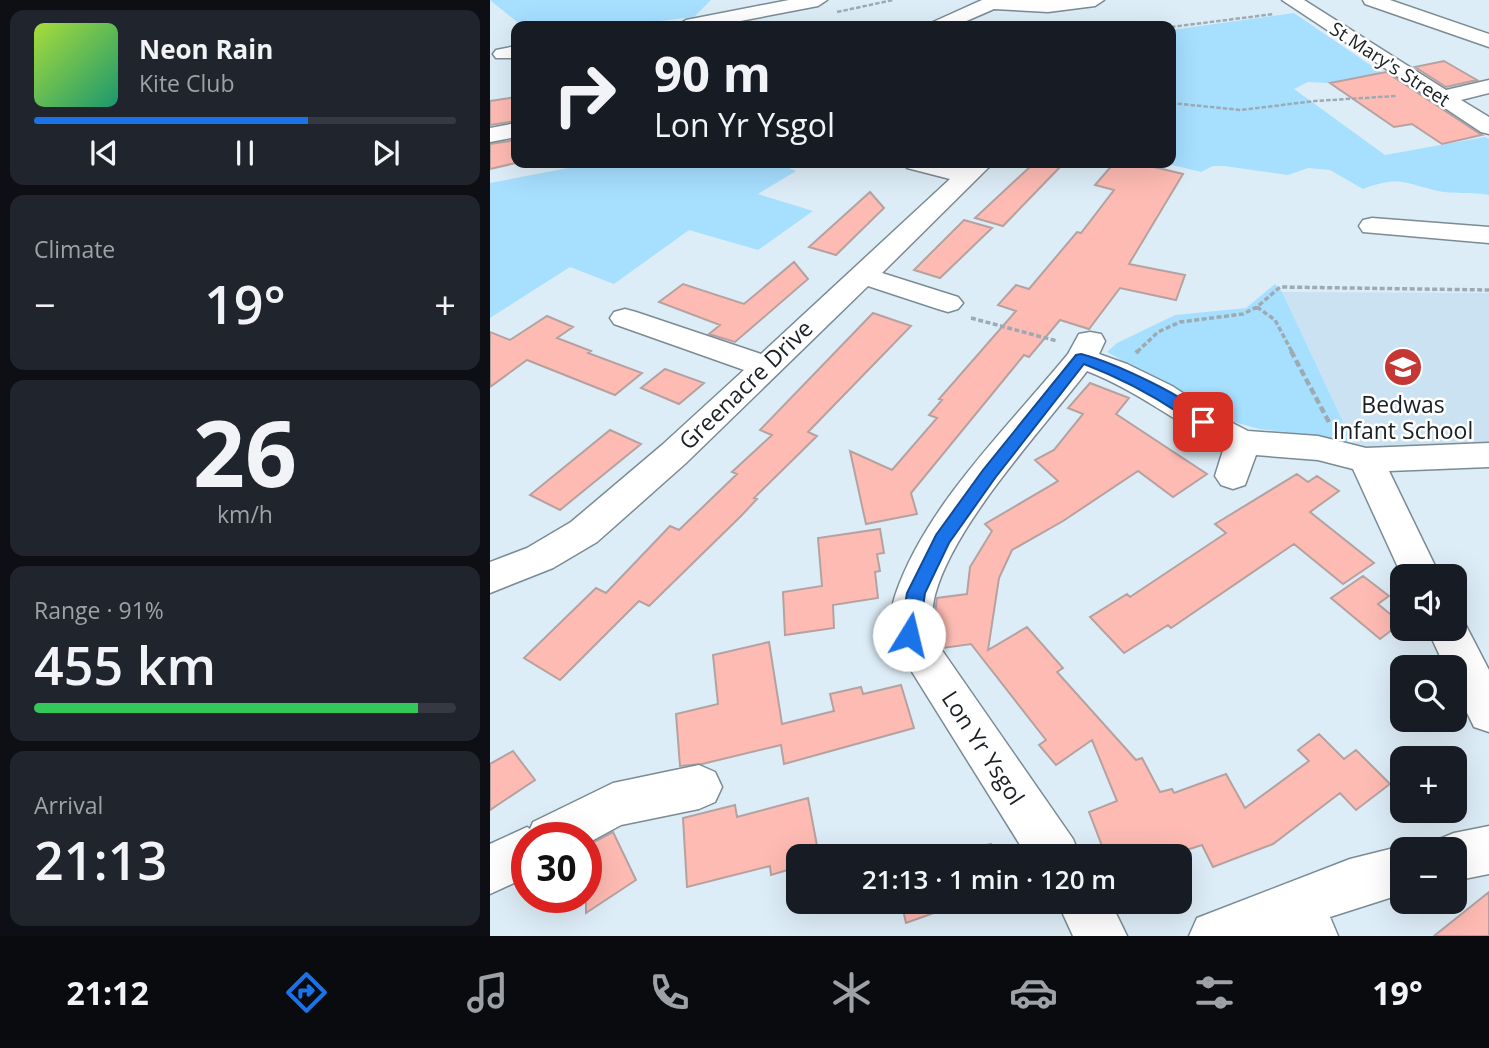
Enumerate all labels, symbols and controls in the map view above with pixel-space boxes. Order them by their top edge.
street label: St Mary's Street [1325,15,1455,113]
text: Neon Rain [139,31,273,67]
text: 90 m [654,40,771,106]
icon: right [539,49,630,140]
text: Kite Club [139,67,234,99]
text: Lon Yr Ysgol [654,103,835,146]
icon: previous [85,134,123,172]
icon: pause [226,134,264,172]
icon: next [367,134,405,172]
text: Climate [34,233,115,265]
text: 19° [204,268,286,339]
text: − [34,278,56,330]
text: + [434,278,456,330]
street label: Greenacre Drive [671,312,819,456]
school or university icon: Bedwas Infant School [1382,346,1424,388]
place label: Bedwas Infant School [1333,388,1473,446]
text: 26 [193,390,297,514]
pin [1173,392,1233,452]
icon: arrive [1184,403,1222,441]
text: km/h [217,498,273,530]
map controls [1390,564,1467,914]
button: sound [1390,564,1467,641]
text: Range · 91% [34,594,164,626]
position arrow [872,598,946,672]
text: 455 km [34,629,216,700]
button: search [1390,655,1467,732]
street label: Lon Yr Ysgol [935,684,1033,811]
button: + [1390,746,1467,823]
text: Arrival [34,789,103,821]
speed limit sign: 30 [511,822,602,913]
text: 21:13 [34,824,167,895]
button: − [1390,837,1467,914]
text: 21:13 · 1 min · 120 m [862,861,1116,897]
icon: directions [282,968,331,1017]
icon: music [463,968,512,1017]
icon: phone [645,968,694,1017]
icon: climate [827,968,876,1017]
icon: car [1009,968,1058,1017]
icon: filters [1190,968,1239,1017]
text: 21:12 [66,971,149,1014]
text: 19° [1372,971,1423,1014]

